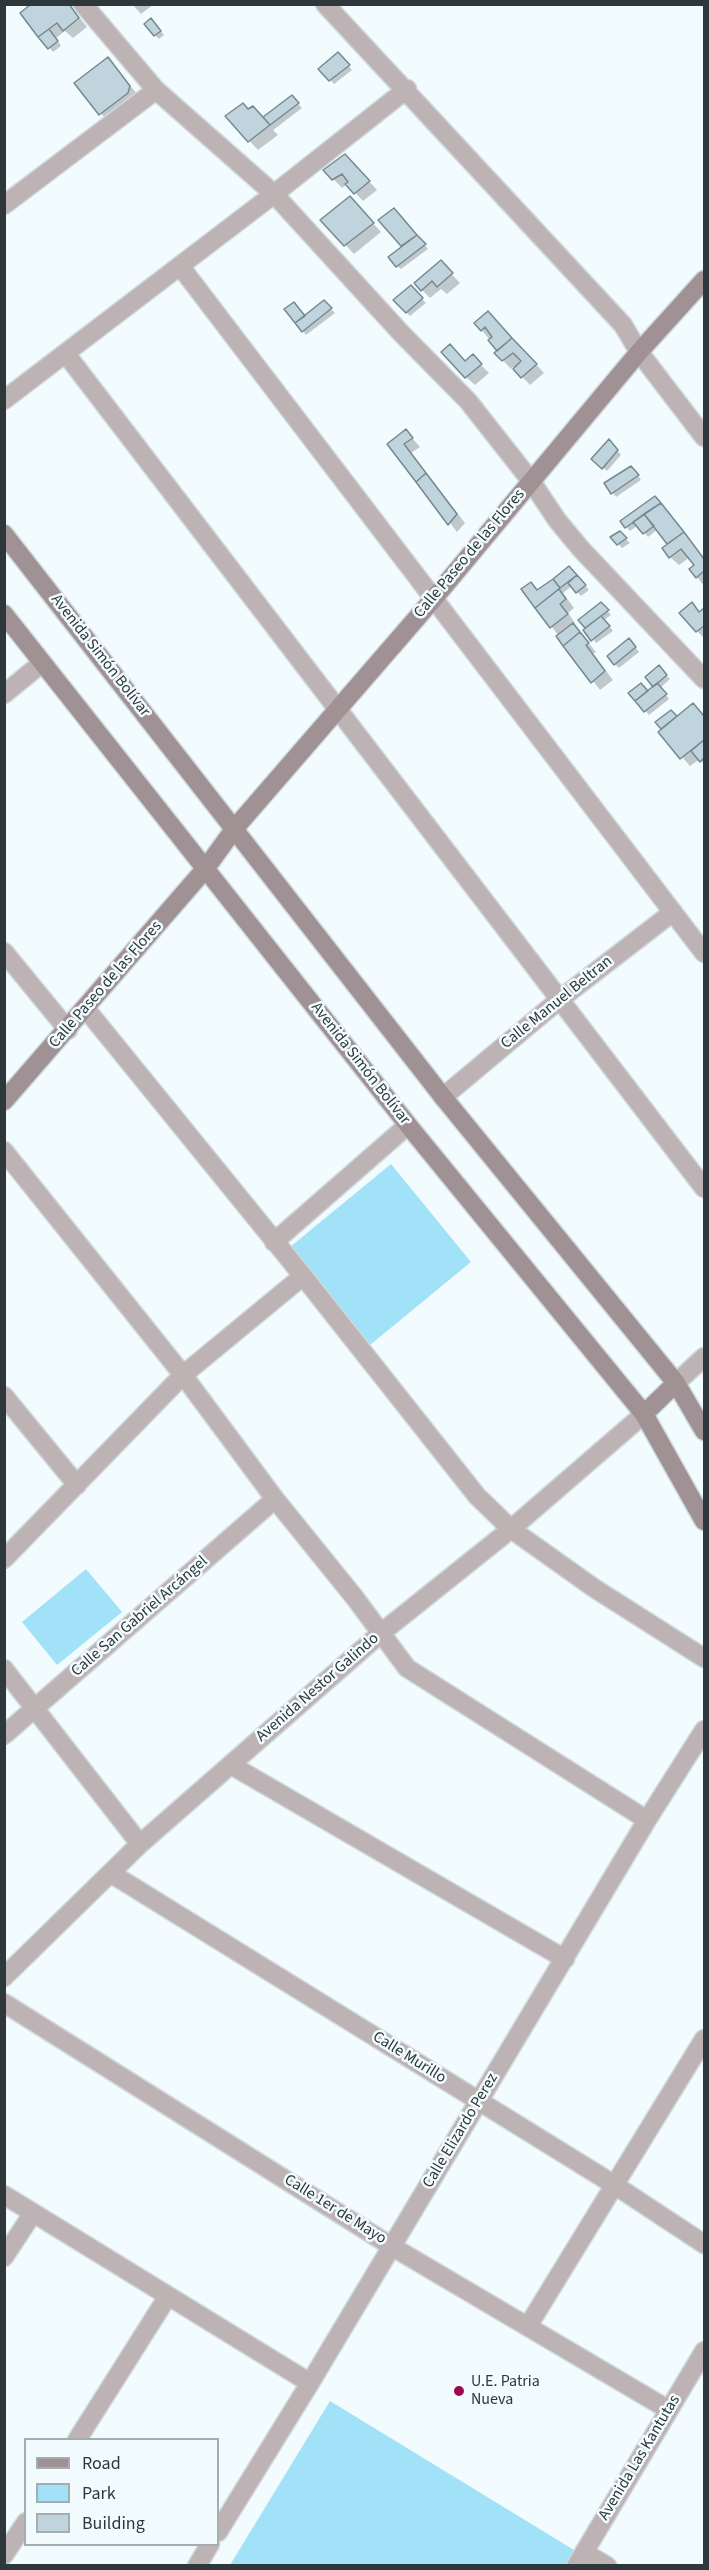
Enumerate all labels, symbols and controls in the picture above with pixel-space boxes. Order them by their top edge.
street label: Calle Paseo de las Flores [411,486,529,622]
street label: Avenida Simón Bolívar [46,591,154,721]
street label: Calle Paseo de las Flores [46,917,166,1053]
street label: Calle Manuel Beltran [497,952,617,1054]
street label: Avenida Simón Bolívar [306,999,414,1129]
street label: Calle San Gabriel Arcángel [68,1553,212,1681]
street label: Avenida Nestor Galindo [253,1629,383,1747]
street label: Calle Murillo [369,2028,449,2088]
street label: Calle Elizardo Perez [419,2070,503,2192]
street label: Calle 1er de Mayo [280,2171,390,2249]
place label: U.E. Patria Nueva [471,2372,540,2410]
marker: U.E. Patria Nueva [452,2384,466,2398]
street label: Avenida Las Kantutas [595,2392,685,2524]
legend [24,2438,219,2546]
text: Road [82,2451,121,2476]
text: Park [82,2481,116,2506]
text: Building [82,2511,145,2536]

